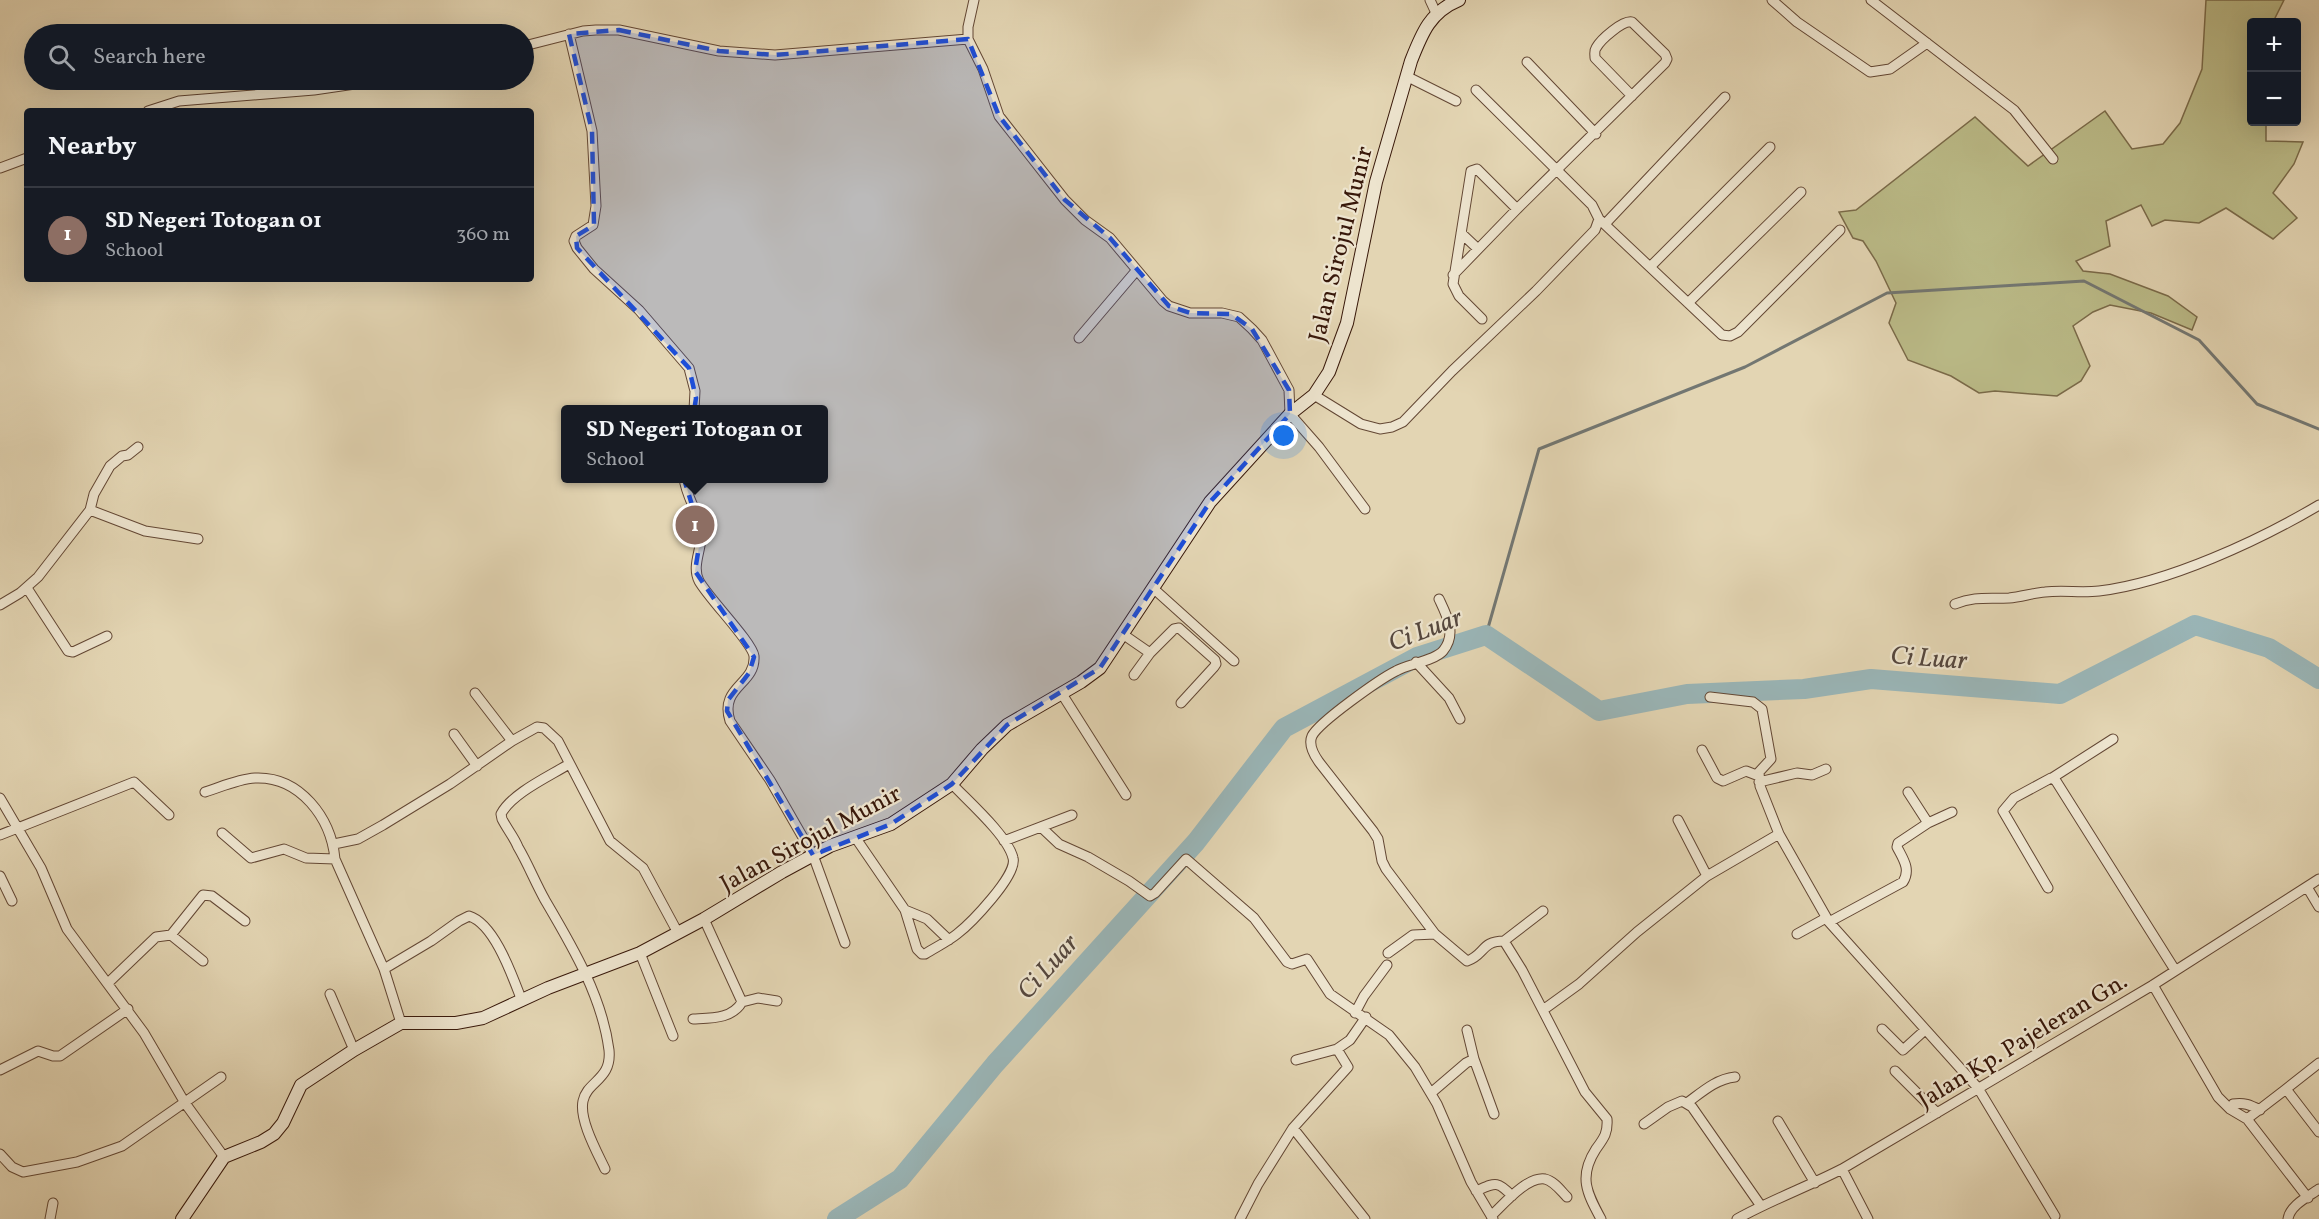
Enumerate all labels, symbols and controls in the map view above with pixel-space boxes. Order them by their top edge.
map controls [2247,18,2301,126]
button: + [2247,18,2301,72]
search box [24,24,534,90]
icon: search [45,41,78,74]
text: Search here [93,42,206,73]
button: − [2247,72,2301,126]
text: Nearby [48,129,137,165]
street label: Jalan Sirojul Munir [1301,143,1383,346]
text: SD Negeri Totogan 01 [105,206,322,237]
text: 1 [63,221,72,249]
text: 360 m [456,221,510,249]
text: School [105,237,163,265]
popup [561,405,828,483]
text: SD Negeri Totogan 01 [586,415,803,446]
your location [1269,421,1298,450]
text: School [586,446,645,474]
pin: 1 [676,502,714,548]
water label: Ci Luar [1383,600,1468,661]
water label: Ci Luar [1889,638,1969,680]
street label: Jalan Sirojul Munir [714,778,908,902]
water label: Ci Luar [1009,926,1088,1008]
street label: Jalan Kp. Pajeleran Gn. [1912,965,2134,1118]

